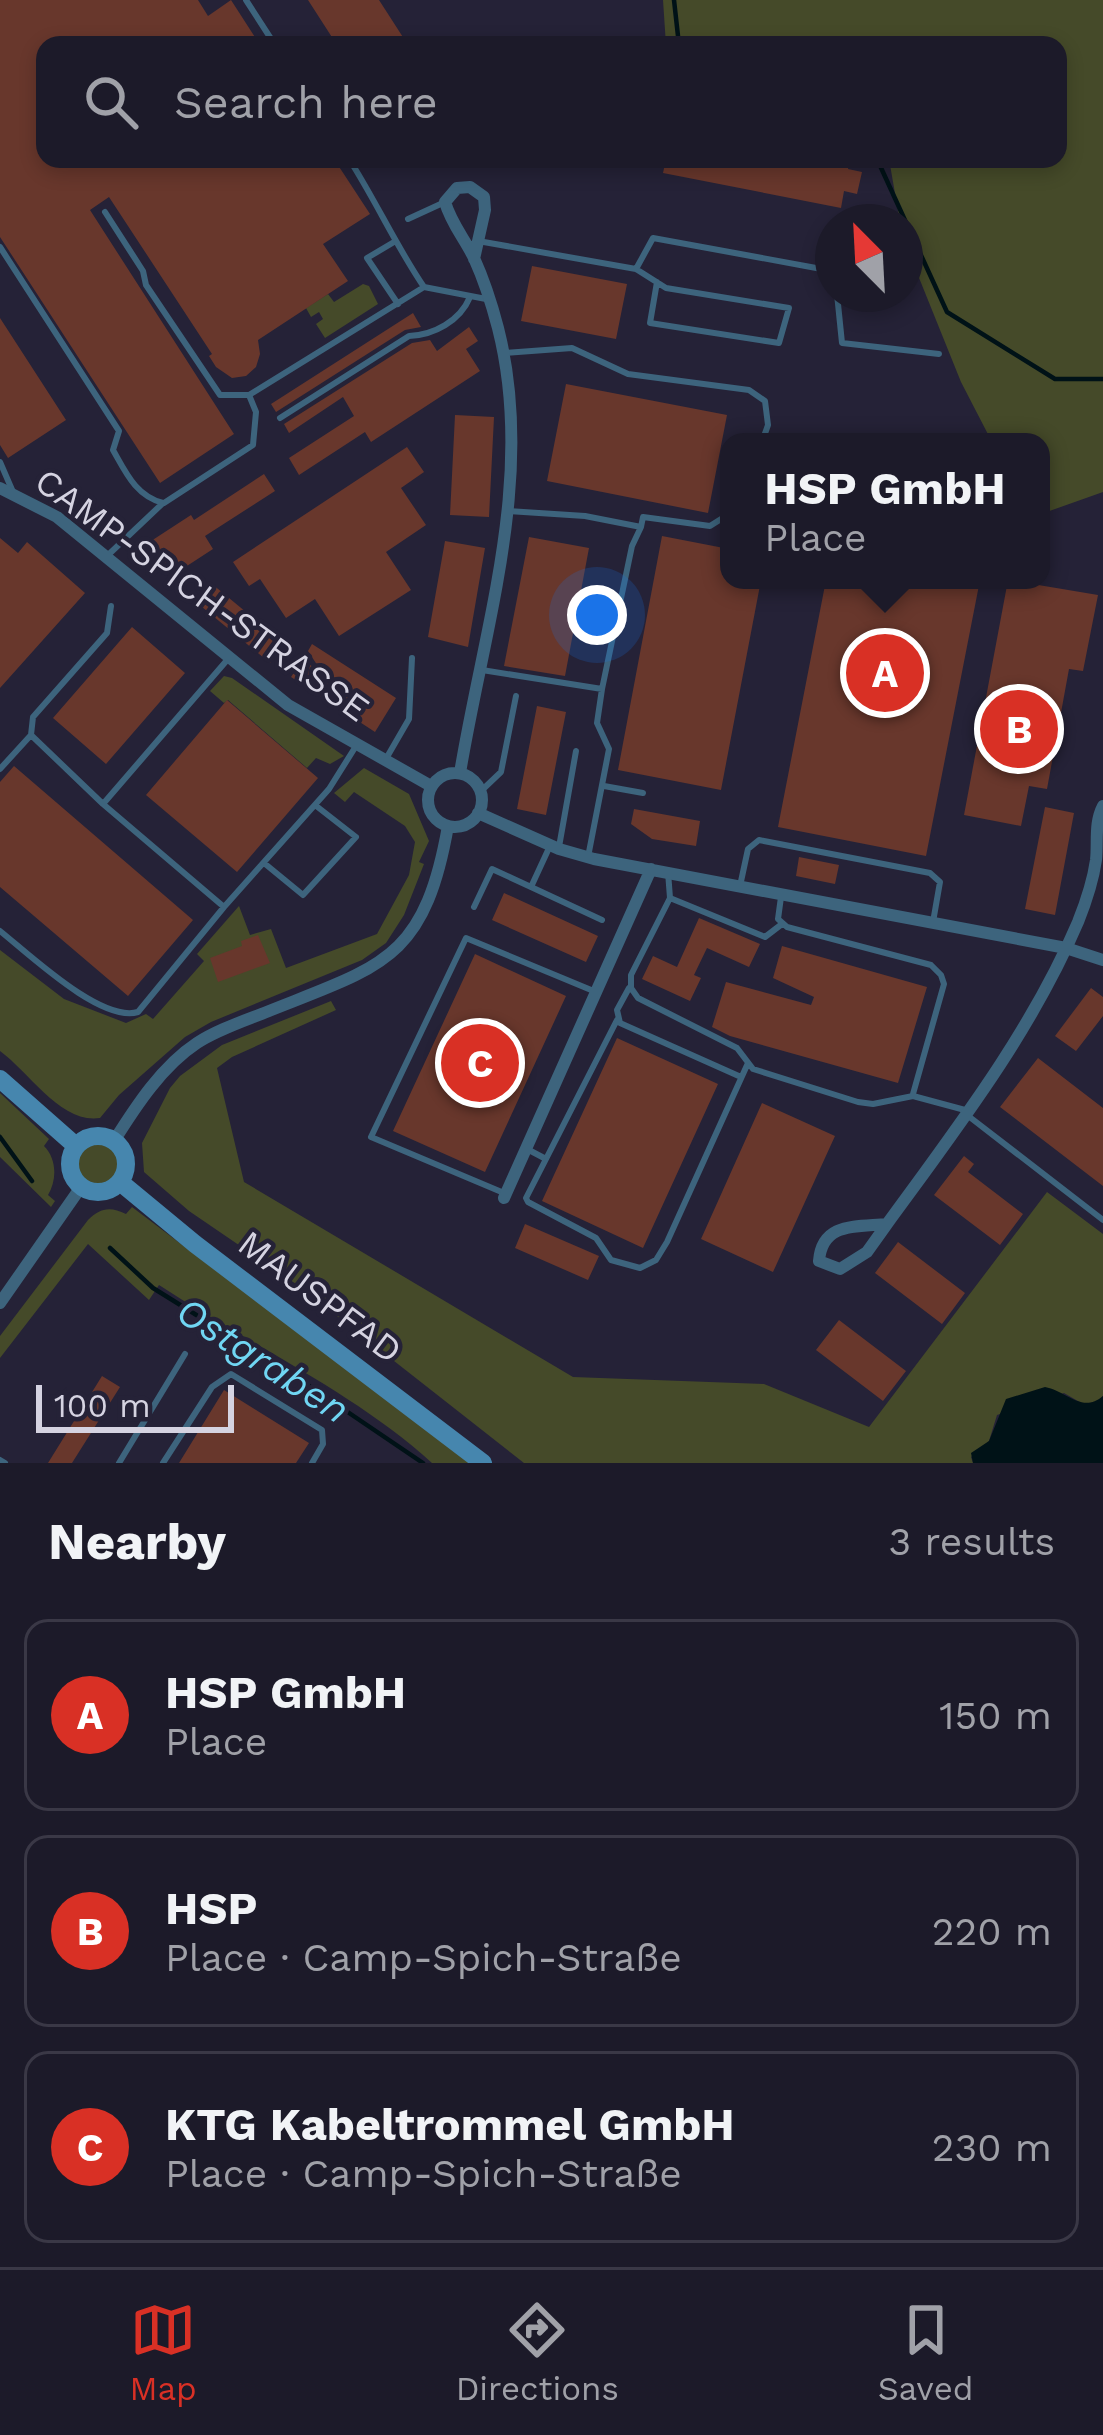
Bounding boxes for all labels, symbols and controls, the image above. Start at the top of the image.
search box [36,36,1067,168]
icon: search [78,69,144,135]
text: Search here [174,76,438,129]
north arrow [815,204,923,312]
popup [720,433,1050,589]
street label: CAMP-SPICH-STRASSE [27,460,377,730]
text: HSP GmbH [764,462,1006,515]
text: Place [764,515,867,560]
your location [567,585,627,645]
pin: A [846,628,924,718]
pin: B [980,684,1058,774]
pin: C [441,1018,519,1108]
street label: MAUSPFAD [230,1222,410,1372]
water label: Ostgraben [168,1288,358,1432]
scale bar [36,1379,234,1432]
text: 100 m [54,1386,151,1425]
text: Nearby [48,1512,226,1571]
text: 3 results [889,1519,1055,1564]
text: HSP GmbH [165,1666,406,1719]
text: A [77,1693,103,1738]
text: 150 m [939,1693,1052,1738]
text: Place [165,1719,267,1764]
text: HSP [165,1882,257,1935]
text: B [77,1909,103,1954]
text: 220 m [932,1909,1052,1954]
text: Place · Camp-Spich-Straße [165,1935,682,1980]
text: KTG Kabeltrommel GmbH [165,2098,735,2151]
text: C [77,2125,103,2170]
text: 230 m [932,2125,1052,2170]
text: Place · Camp-Spich-Straße [165,2151,682,2196]
tab: Map [129,2297,197,2408]
tab: Directions [456,2297,619,2408]
tab: Saved [878,2297,974,2408]

